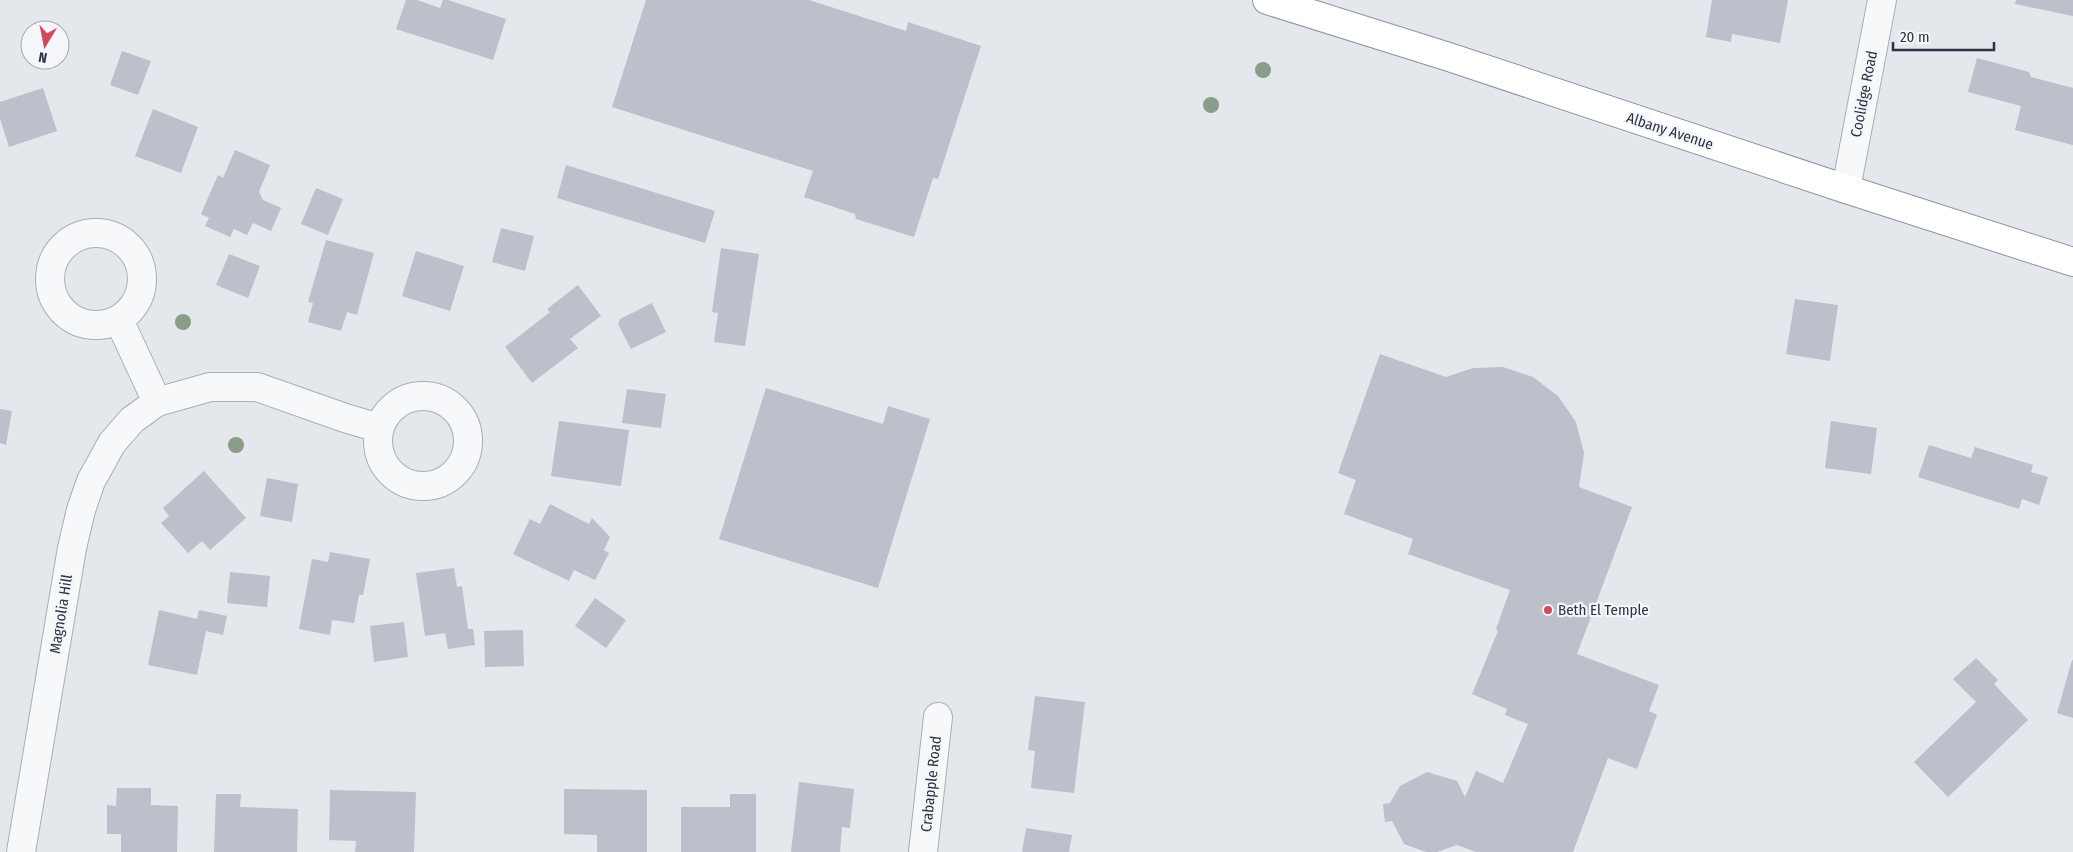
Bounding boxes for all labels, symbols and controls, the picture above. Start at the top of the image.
north arrow [20,20,70,70]
scale bar [1893,20,1994,52]
text: 20 m [1900,28,1930,46]
text: N [37,48,48,66]
street label: Coolidge Road [1847,49,1881,139]
street label: Albany Avenue [1624,109,1716,153]
street label: Magnolia Hill [46,573,76,655]
place label: Beth El Temple [1558,601,1649,619]
marker: Beth El Temple [1542,604,1554,616]
street label: Crabapple Road [917,735,945,833]

